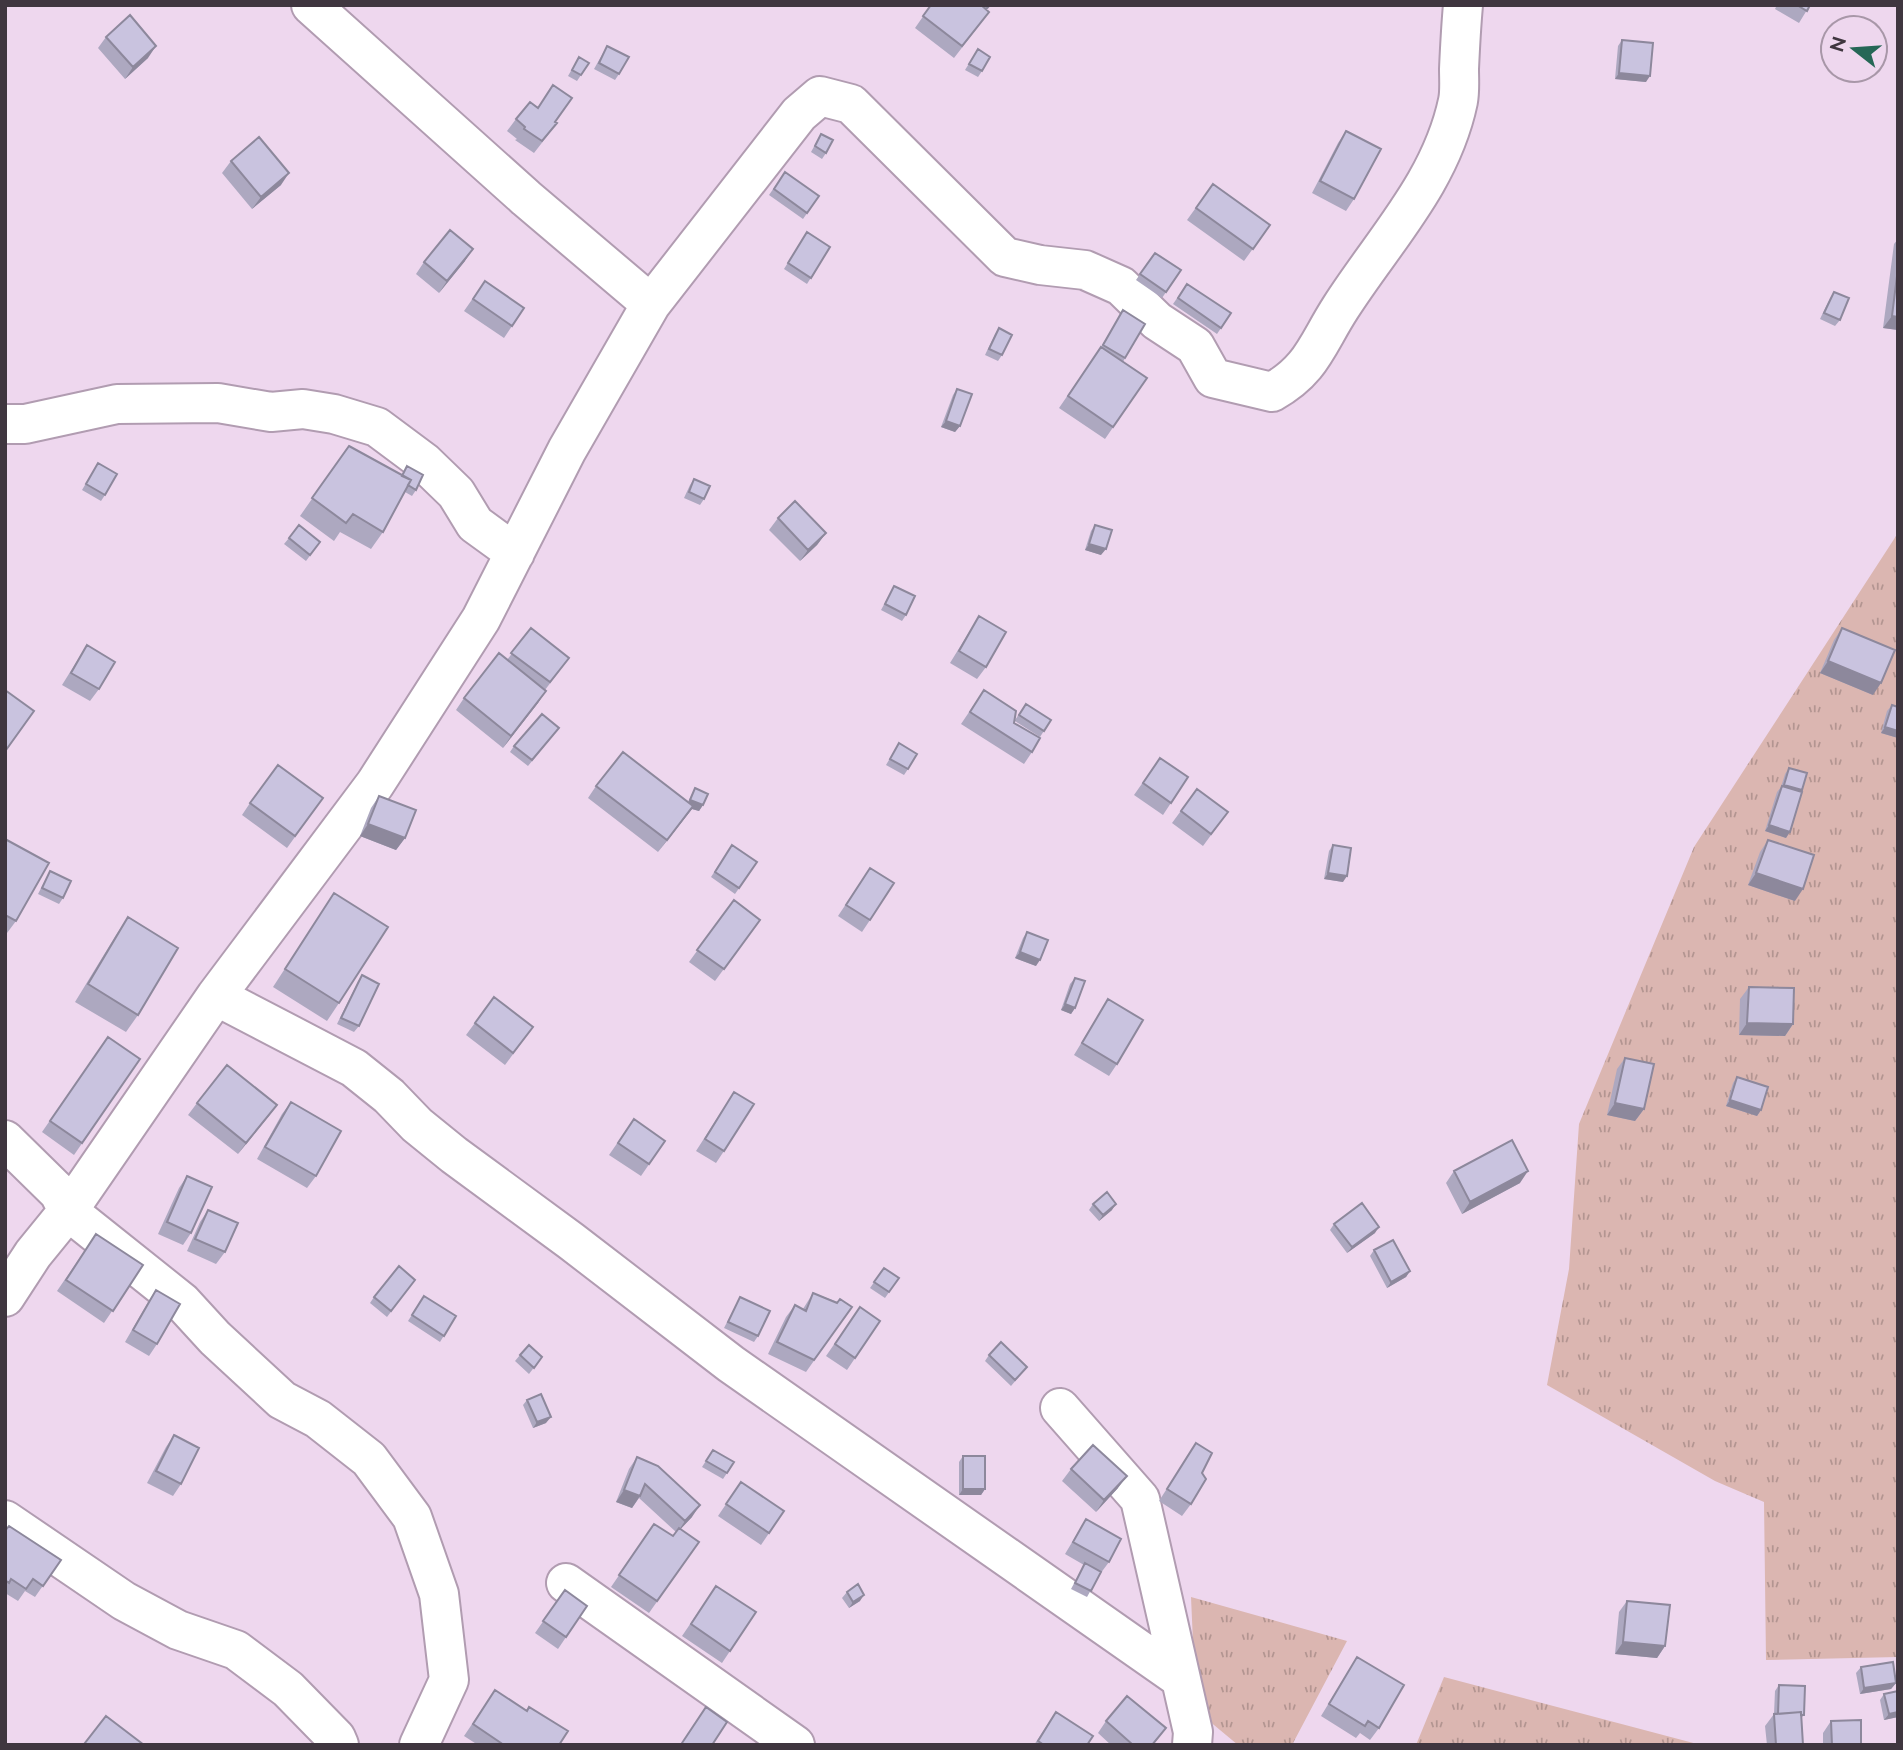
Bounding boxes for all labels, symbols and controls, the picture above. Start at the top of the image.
north arrow [1819,14,1889,84]
text: N [1825,34,1850,54]

